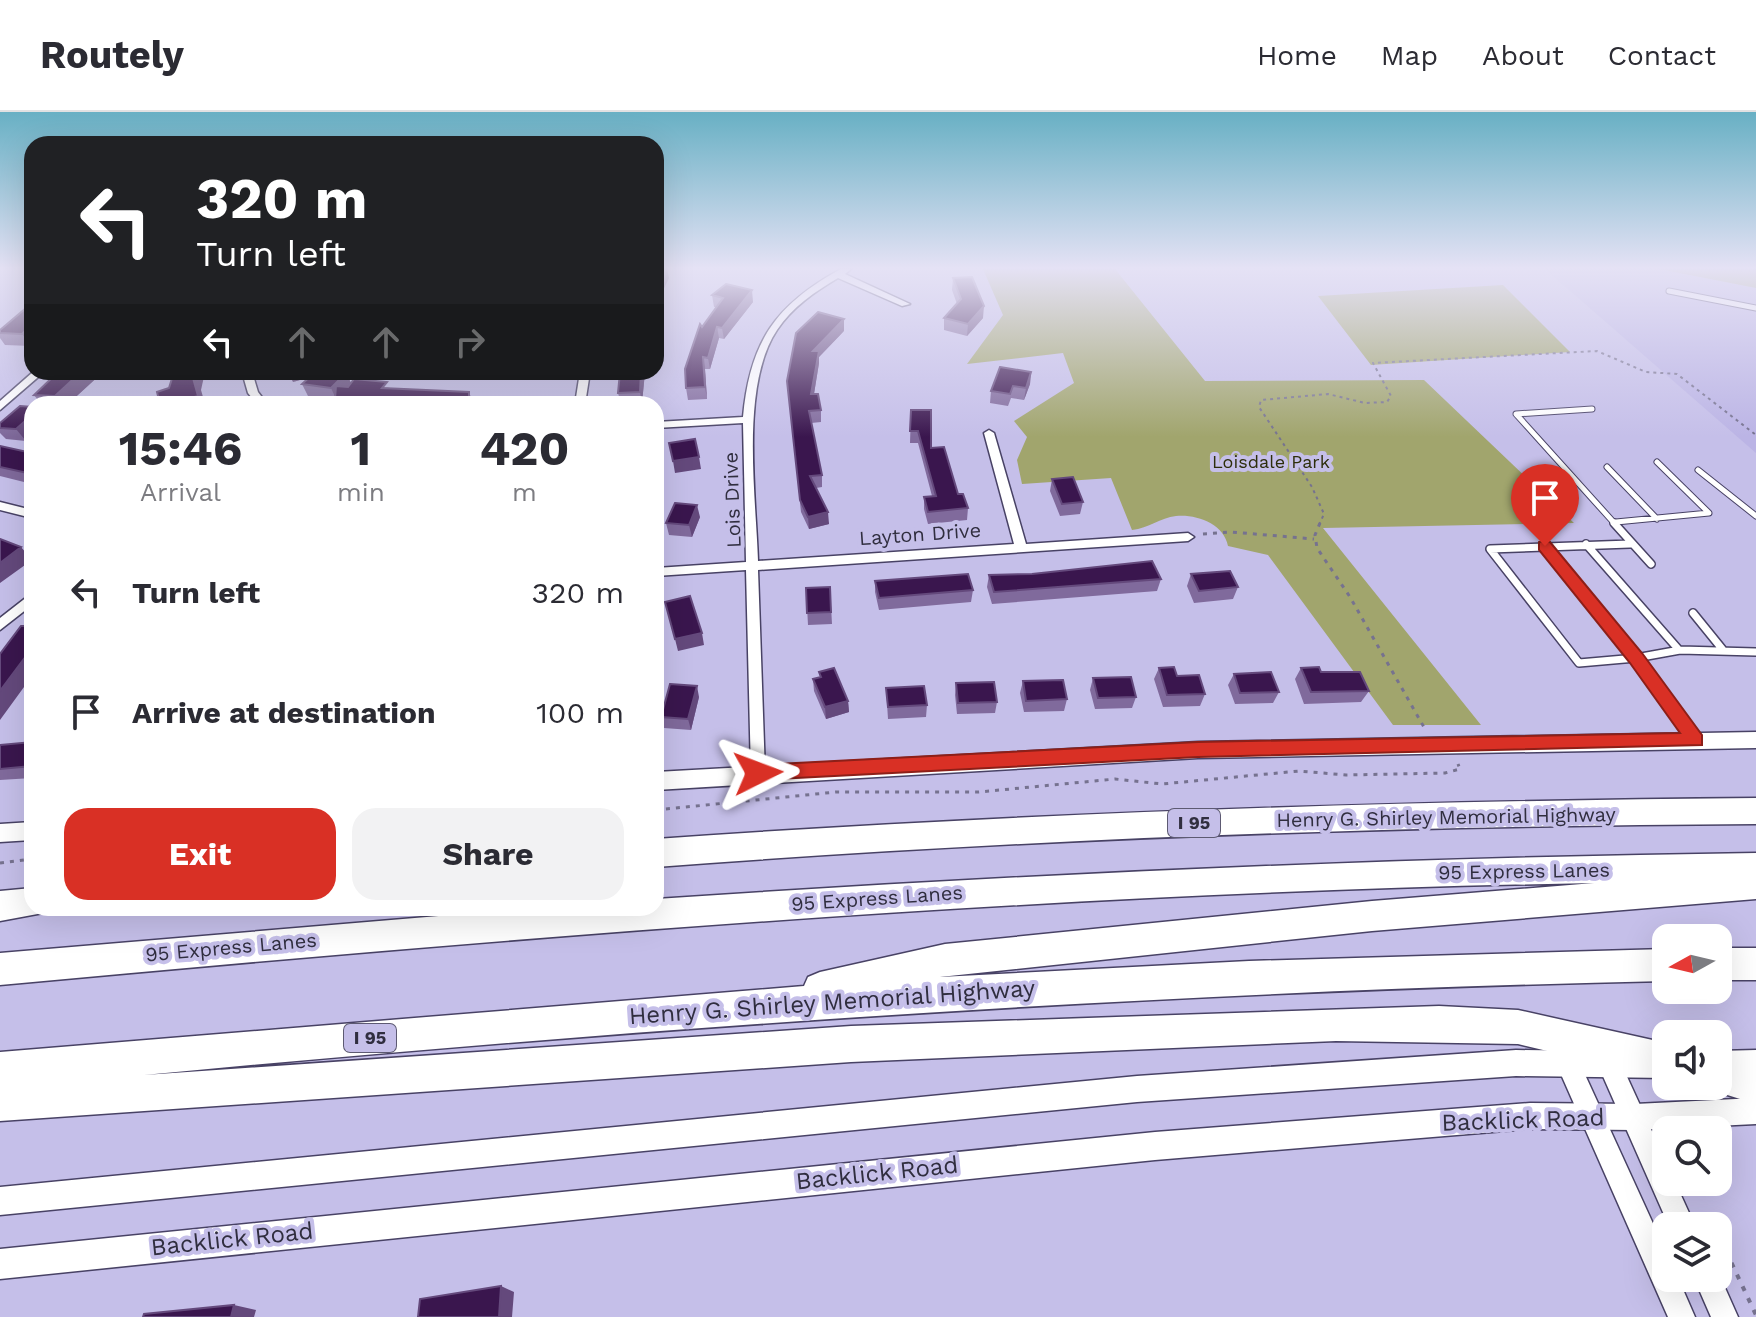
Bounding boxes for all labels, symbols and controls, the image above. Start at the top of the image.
text: Routely [40,33,184,77]
text: Home [1257,39,1337,72]
text: Map [1381,39,1438,72]
text: About [1482,39,1564,72]
text: Contact [1608,39,1716,72]
text: 320 m [196,166,367,232]
icon: left [64,168,168,272]
text: Turn left [196,233,346,275]
icon: left [196,320,240,364]
icon: ahead [280,320,324,364]
icon: ahead [364,320,408,364]
icon: right [448,320,492,364]
text: 15:46 [119,420,242,477]
text: 1 [351,420,371,477]
text: 420 [479,420,569,477]
park label: Loisdale Park [1212,451,1330,472]
street label: Lois Drive [718,452,746,548]
pin [1511,464,1579,546]
icon: arrive [1523,476,1567,520]
text: Arrival [140,477,221,507]
text: min [337,477,385,507]
text: m [512,477,537,507]
street label: Layton Drive [858,518,982,550]
icon: left [64,570,108,614]
text: Turn left [132,575,260,610]
text: 320 m [532,575,624,610]
icon: arrive [64,690,108,734]
text: Arrive at destination [132,695,436,730]
text: 100 m [536,695,624,730]
position arrow [716,731,800,815]
street label: Henry G. Shirley Memorial Highway [1276,802,1617,832]
button: Exit [64,808,336,900]
button: Share [352,808,624,900]
road number: I 95 [1168,809,1220,837]
street label: 95 Express Lanes [1438,858,1610,884]
street label: 95 Express Lanes [790,880,964,916]
north arrow [1652,924,1732,1004]
map controls [1652,924,1732,1292]
street label: 95 Express Lanes [144,928,318,966]
street label: Henry G. Shirley Memorial Highway [628,974,1037,1030]
button: sound [1652,1020,1732,1100]
road number: I 95 [344,1024,396,1052]
street label: Backlick Road [1441,1103,1605,1137]
button: search [1652,1116,1732,1196]
street label: Backlick Road [794,1151,960,1195]
button: layers [1652,1212,1732,1292]
street label: Backlick Road [149,1217,315,1261]

